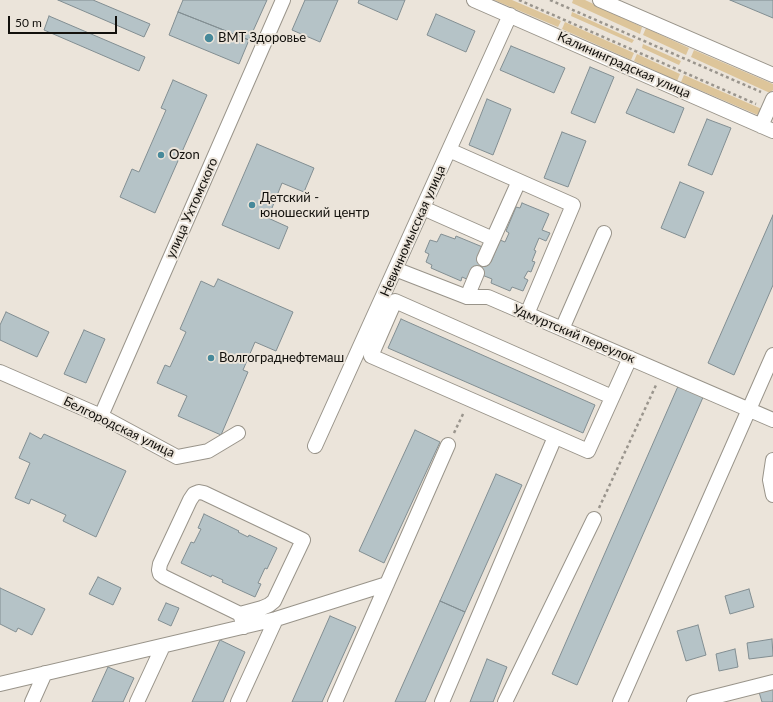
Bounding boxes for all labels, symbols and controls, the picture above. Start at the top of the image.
scale bar [10,8,119,34]
text: 50 m [15,15,42,30]
street label: Калининградская улица [555,29,693,101]
place label: ВМТ Здоровье [218,30,306,46]
marker: ВМТ Здоровье [203,32,215,44]
place label: Ozon [169,147,200,163]
marker: Ozon [156,150,166,160]
street label: улица Ухтомского [163,155,221,261]
street label: Невинномысская улица [377,163,449,299]
place label: Детский - юношеский центр [260,190,369,221]
marker: Детский - юношеский центр [247,200,257,210]
street label: Удмуртский переулок [511,301,637,367]
place label: Волгограднефтемаш [219,350,344,366]
marker: Волгограднефтемаш [206,353,216,363]
street label: Белгородская улица [61,393,177,461]

